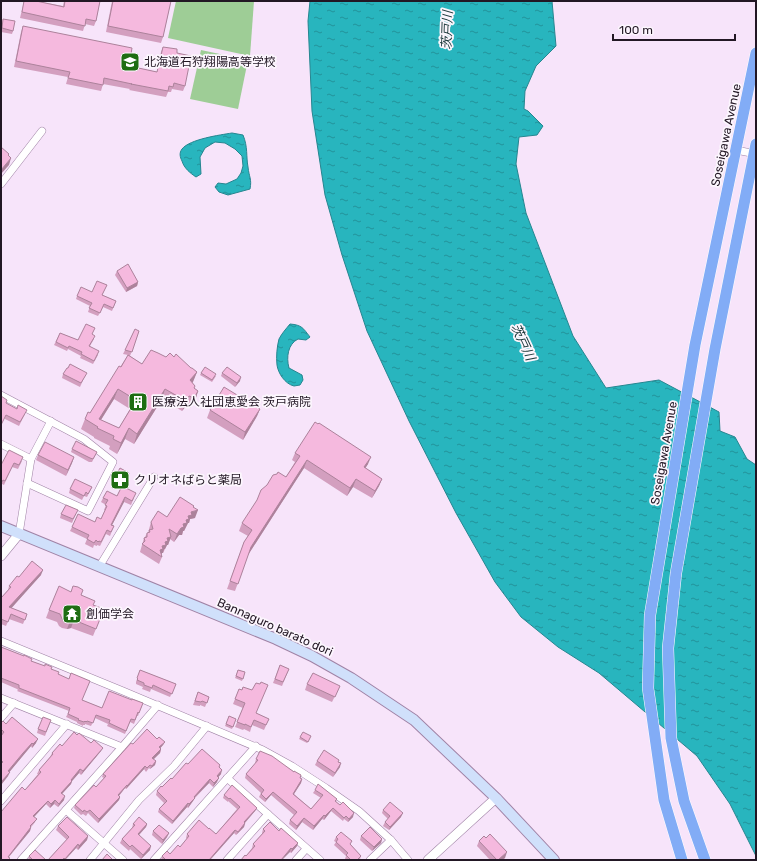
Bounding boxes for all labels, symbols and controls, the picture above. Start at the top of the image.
water label: 茨戸川 [439,8,455,50]
scale bar [613,16,735,42]
text: 100 m [619,23,653,37]
school or university icon: 北海道石狩翔陽高等学校 [119,51,141,73]
place label: 北海道石狩翔陽高等学校 [144,55,276,69]
street label: Soseigawa Avenue [708,82,744,188]
water label: 茨戸川 [508,321,539,365]
building icon: 医療法人社団恵愛会 茨戸病院 [127,391,149,413]
place label: 医療法人社団恵愛会 茨戸病院 [152,395,311,409]
street label: Soseigawa Avenue [648,400,680,506]
pharmacy icon: クリオネばらと薬局 [109,469,131,491]
place label: クリオネばらと薬局 [134,473,242,487]
street label: Bannaguro barato dori [215,595,335,659]
temple icon: 創価学会 [61,603,83,625]
place label: 創価学会 [86,607,134,621]

